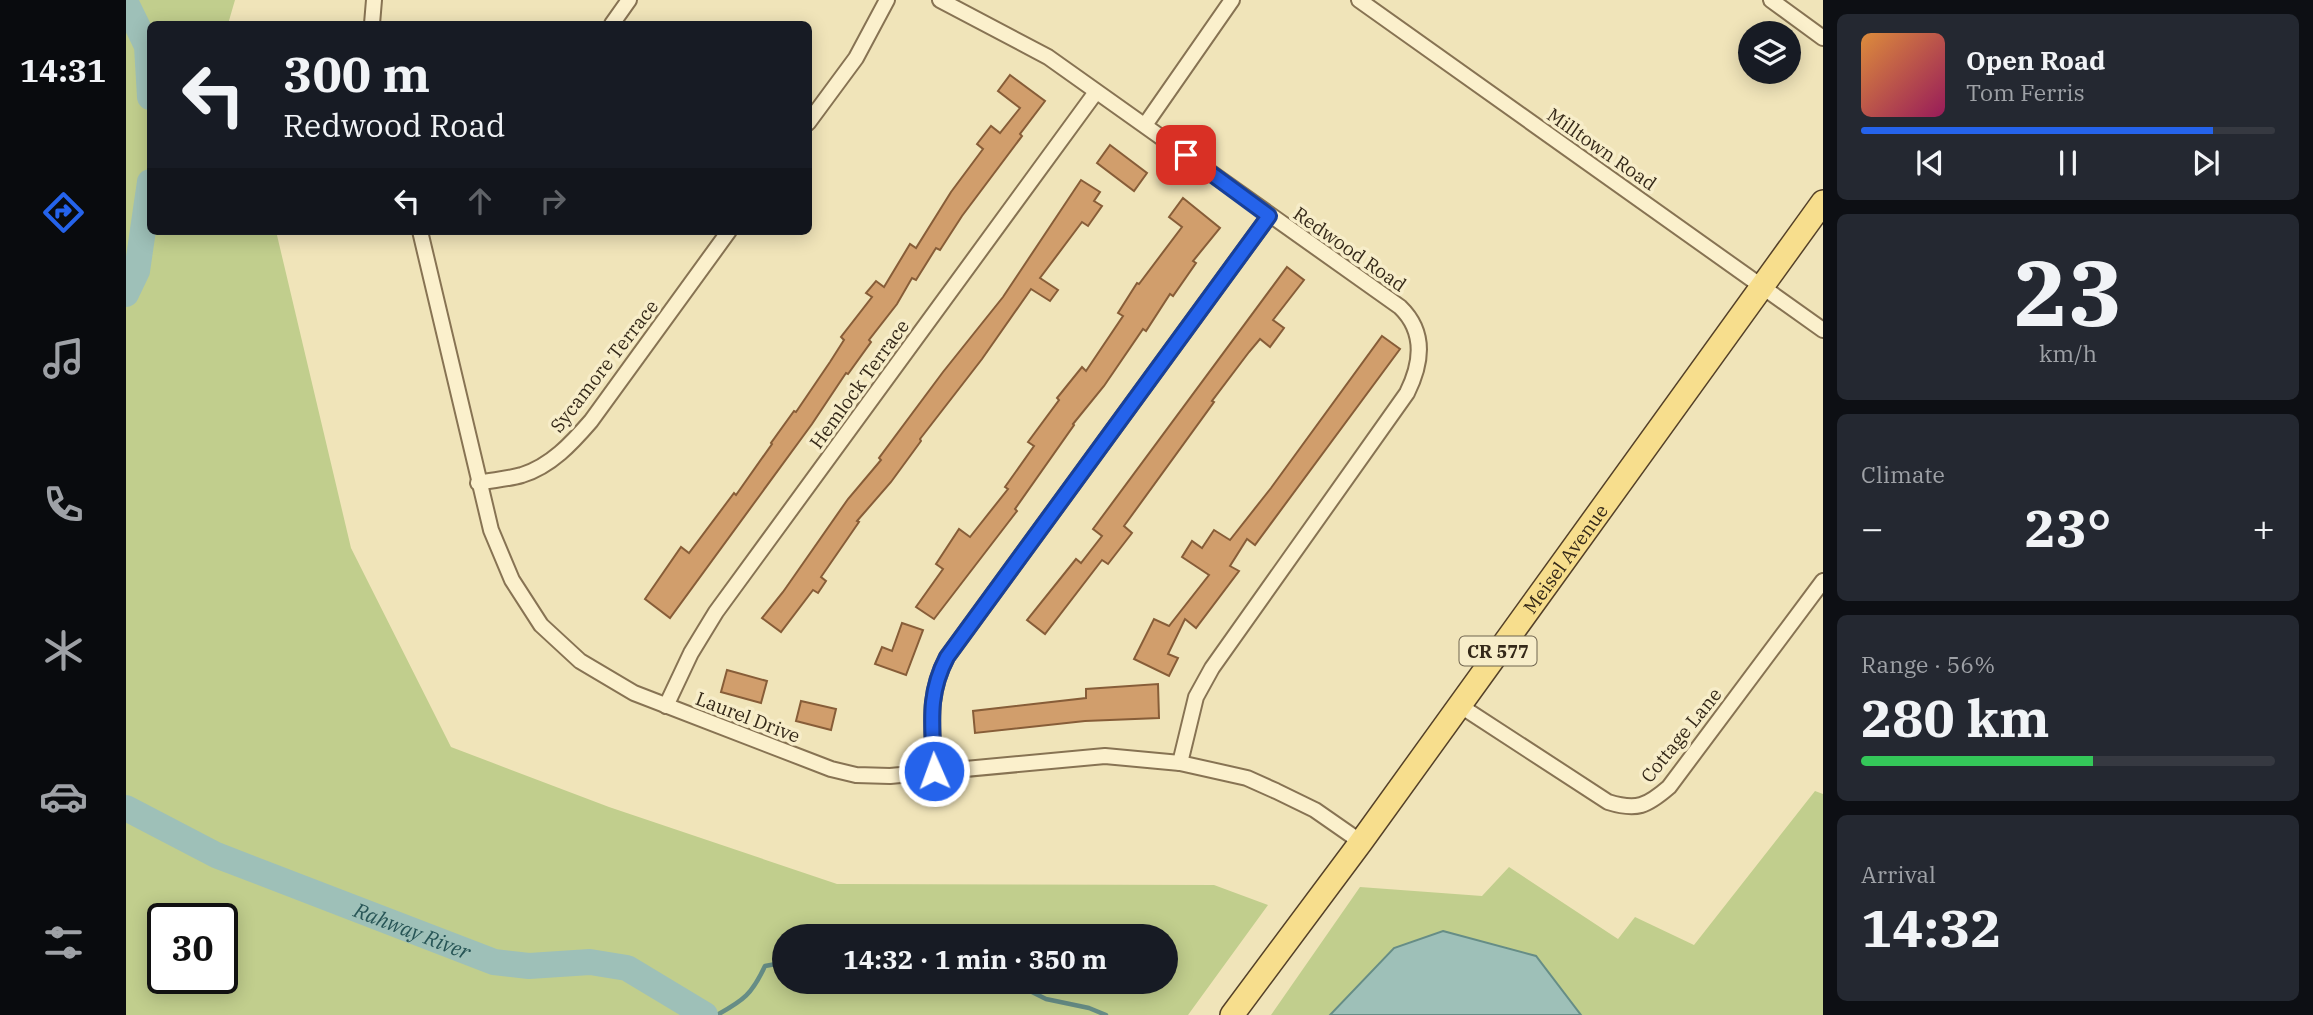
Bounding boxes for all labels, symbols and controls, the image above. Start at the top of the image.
map controls [1738,21,1801,84]
button: layers [1738,21,1801,84]
text: 300 m [283,42,430,105]
text: Open Road [1966,43,2105,77]
text: 14:31 [20,49,106,91]
icon: left [168,49,259,140]
text: Tom Ferris [1966,77,2085,107]
street label: Milltown Road [1543,102,1661,196]
text: Redwood Road [283,104,506,146]
pin [1156,125,1216,185]
icon: arrive [1167,136,1205,174]
icon: previous [1911,144,1949,182]
icon: pause [2049,144,2087,182]
icon: next [2187,144,2225,182]
icon: left [388,182,426,220]
icon: ahead [461,182,499,220]
icon: right [534,182,572,220]
icon: directions [39,188,88,237]
street label: Redwood Road [1289,201,1411,297]
text: 23 [2013,233,2123,351]
street label: Sycamore Terrace [545,295,663,437]
street label: Hemlock Terrace [804,315,914,453]
icon: music [39,334,88,383]
text: km/h [2039,338,2097,368]
text: Climate [1861,459,1945,489]
icon: phone [39,480,88,529]
text: 23° [2025,494,2111,561]
street label: Meisel Avenue [1518,499,1613,618]
text: − [1861,503,1884,552]
text: + [2252,503,2275,552]
icon: climate [39,626,88,675]
road number: CR 577 [1460,636,1536,666]
text: Range · 56% [1861,649,1995,679]
street label: Cottage Lane [1635,683,1727,787]
text: 280 km [1861,684,2050,751]
street label: Laurel Drive [692,686,804,748]
position arrow [897,734,971,808]
icon: car [39,772,88,821]
text: Arrival [1861,859,1936,889]
text: 14:32 [1861,894,2002,961]
water label: Rahway River [349,895,475,966]
speed limit sign: 30 [147,903,238,994]
icon: filters [39,918,88,967]
text: 14:32 · 1 min · 350 m [843,942,1107,976]

